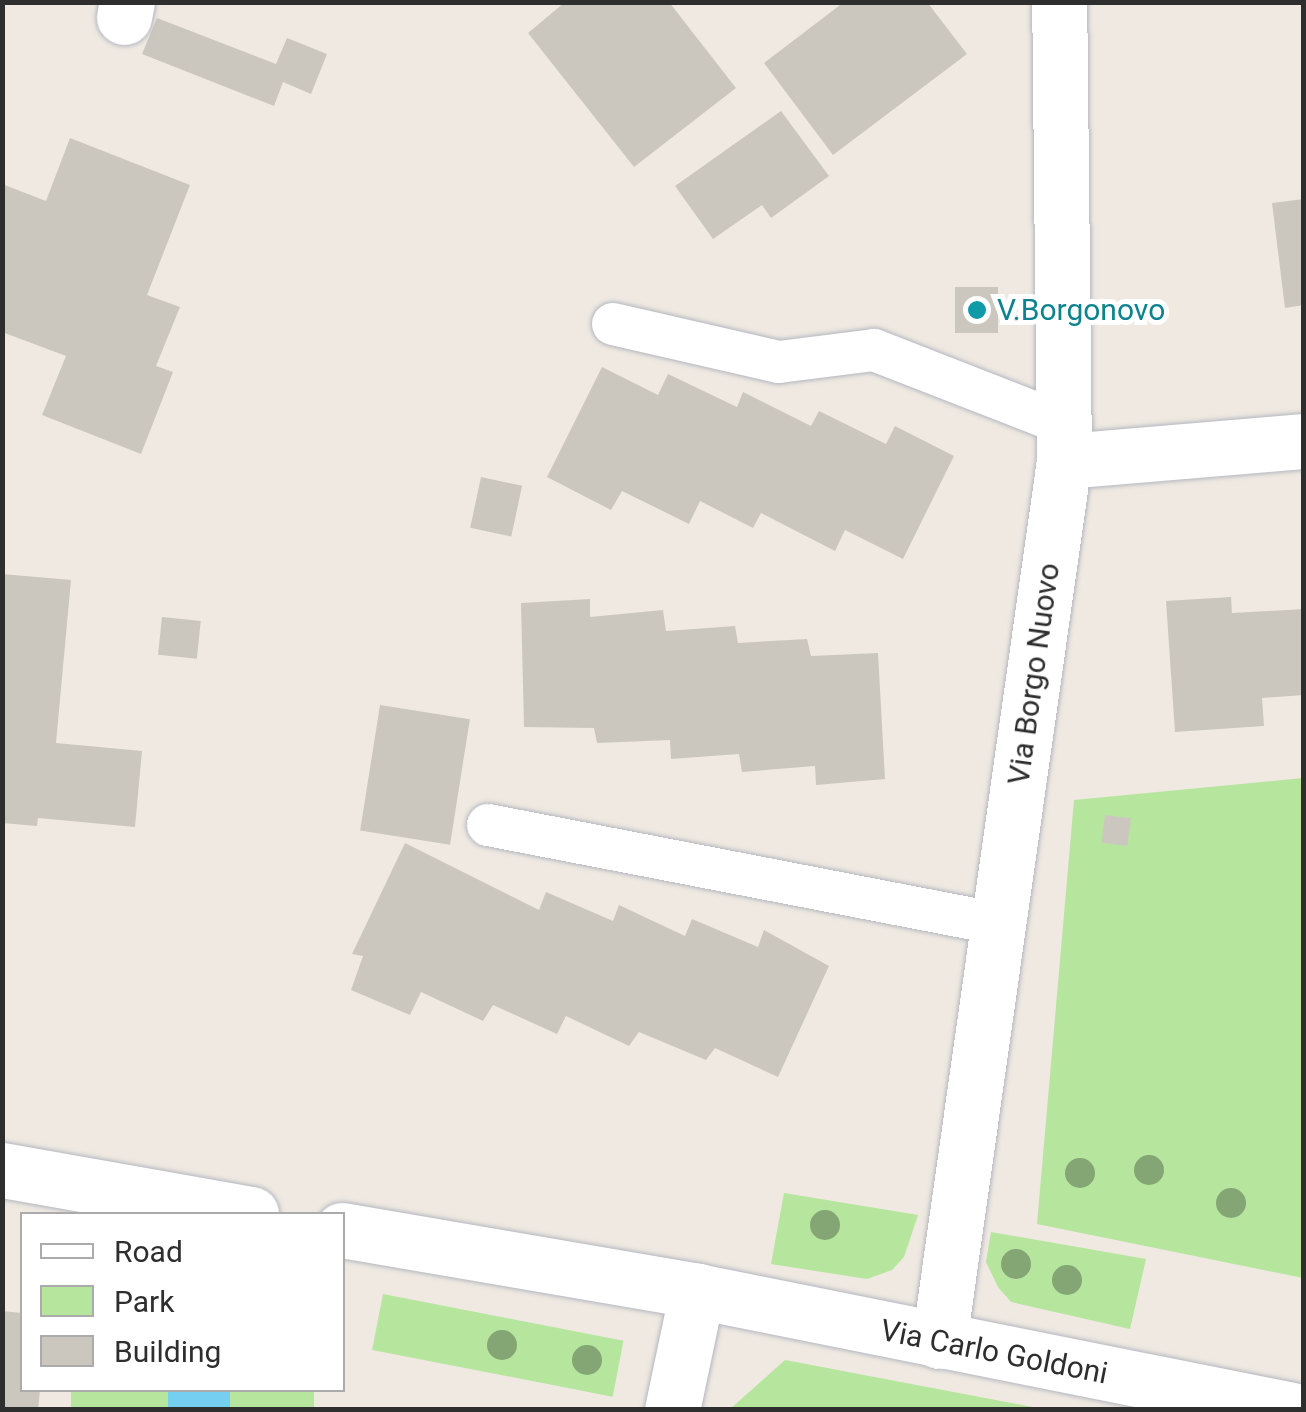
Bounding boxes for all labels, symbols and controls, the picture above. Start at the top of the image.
place label: V.Borgonovo [997,292,1165,328]
marker: V.Borgonovo [966,299,988,321]
street label: Via Borgo Nuovo [1001,561,1067,787]
legend [20,1212,345,1392]
text: Road [114,1234,183,1269]
text: Park [114,1284,174,1319]
street label: Via Carlo Goldoni [877,1312,1111,1392]
text: Building [114,1334,221,1369]

